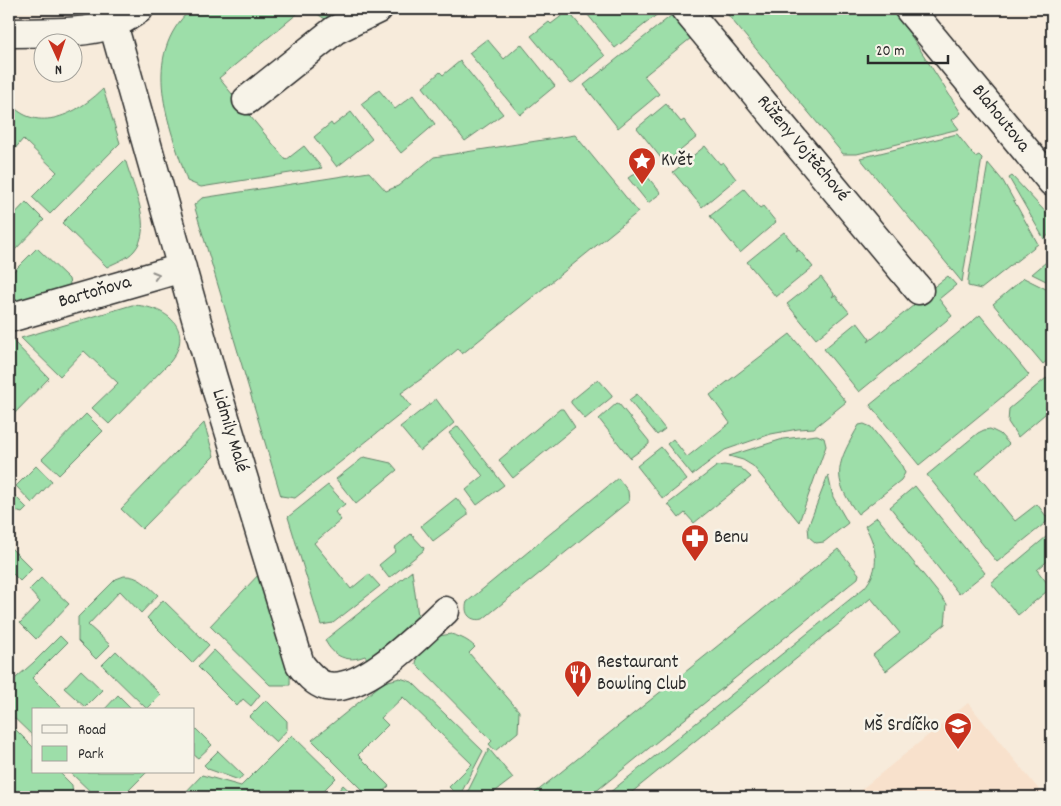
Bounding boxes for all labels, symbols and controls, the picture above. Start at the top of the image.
north arrow [32,32,82,82]
scale bar [868,32,948,64]
text: 20 m [876,41,904,63]
text: N [55,59,63,79]
street label: Blahoutova [964,79,1036,159]
street label: Růženy Vojtěchové [749,90,855,208]
place icon: Květ [627,146,657,185]
place label: Květ [661,148,693,175]
street label: Bartoňova [55,269,136,316]
one-way arrow [152,271,160,281]
street label: Lidmily Malé [204,386,254,476]
pharmacy icon: Benu [680,523,710,562]
place label: Benu [714,525,748,552]
place label: Restaurant Bowling Club [597,650,686,699]
restaurant icon: Restaurant Bowling Club [563,659,593,698]
legend [32,708,195,774]
school or university icon: MŠ Srdíčko [943,711,973,750]
place label: MŠ Srdíčko [864,713,939,740]
text: Road [78,720,106,742]
text: Park [78,744,104,766]

